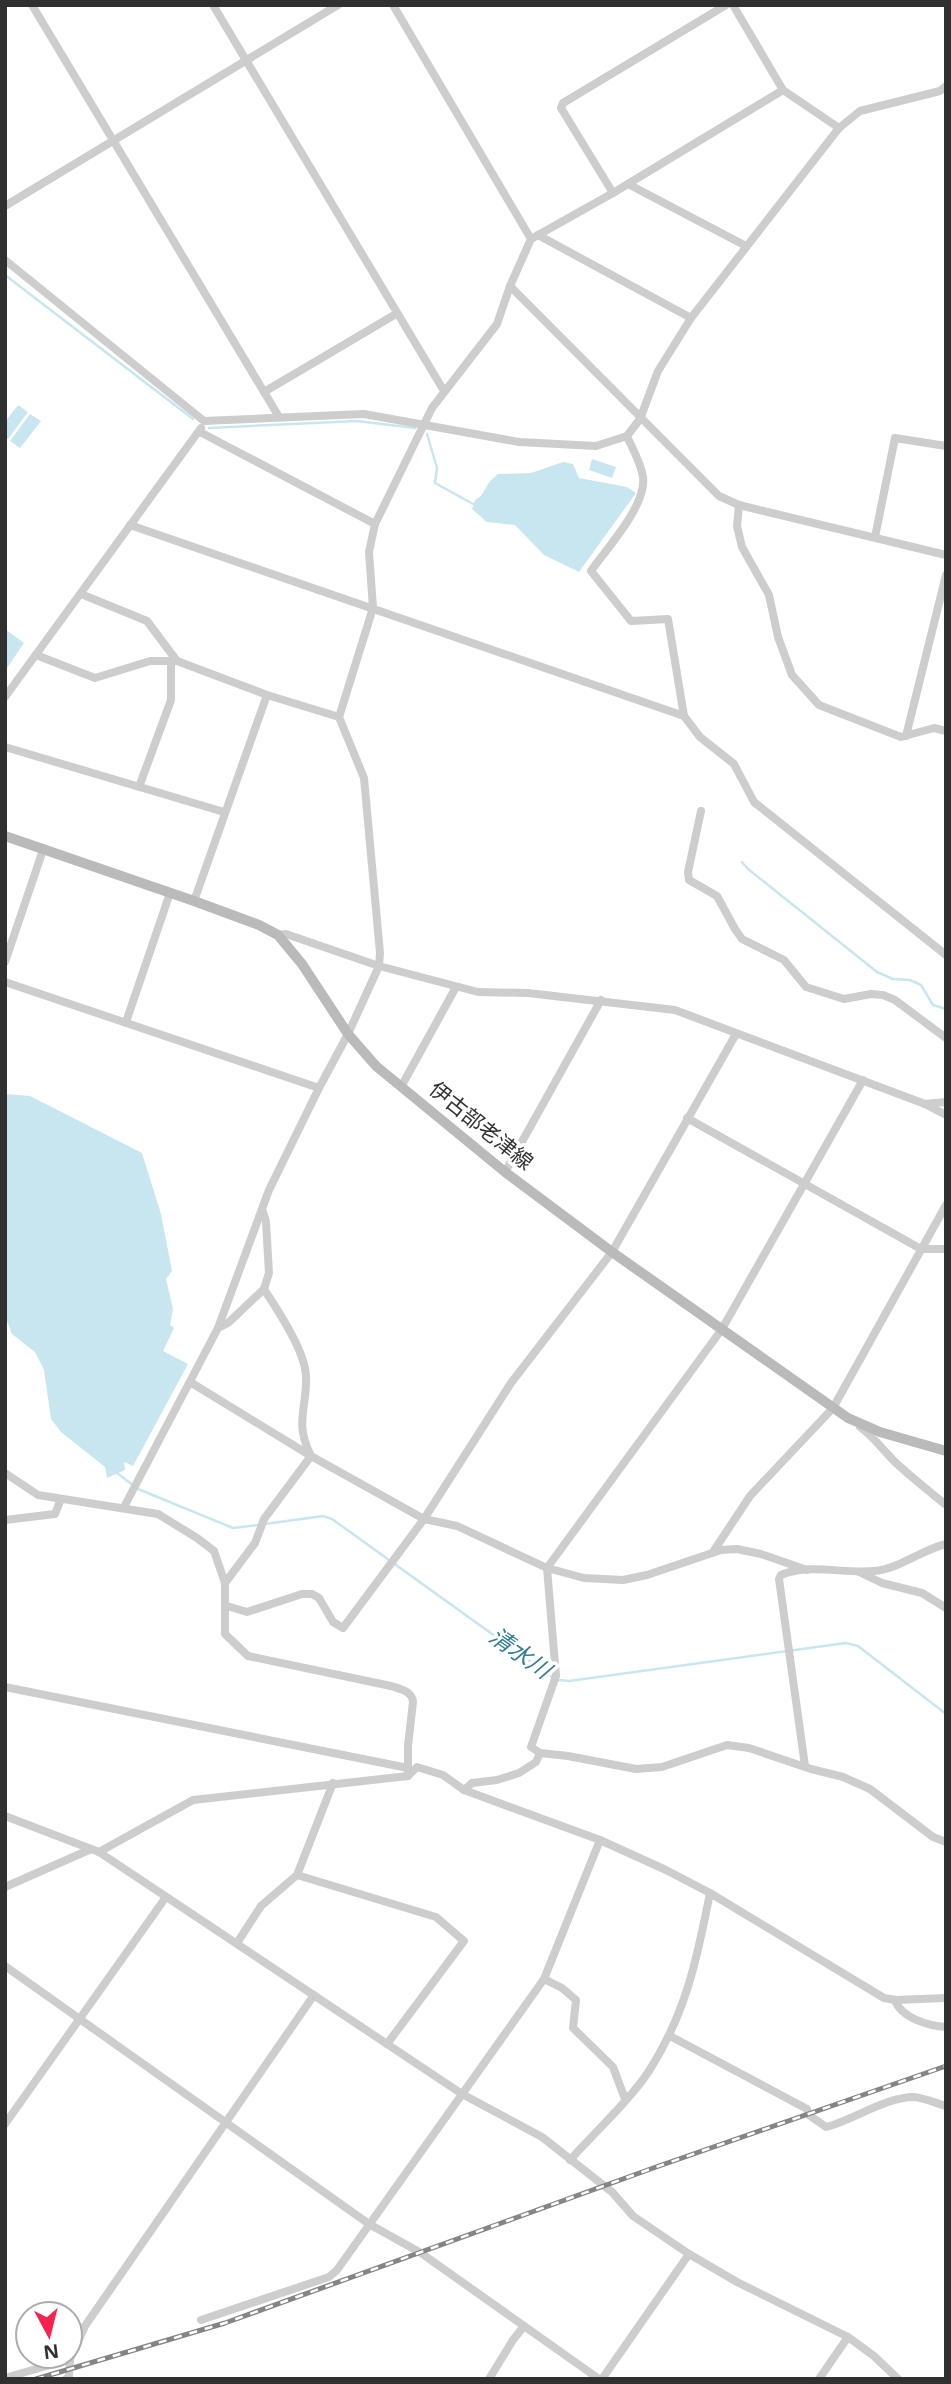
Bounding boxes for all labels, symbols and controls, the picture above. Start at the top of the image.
street label: 伊古部老津線 [424,1075,539,1176]
water label: 清水川 [483,1619,560,1687]
north arrow [14,2300,84,2370]
text: N [42,2338,60,2366]

